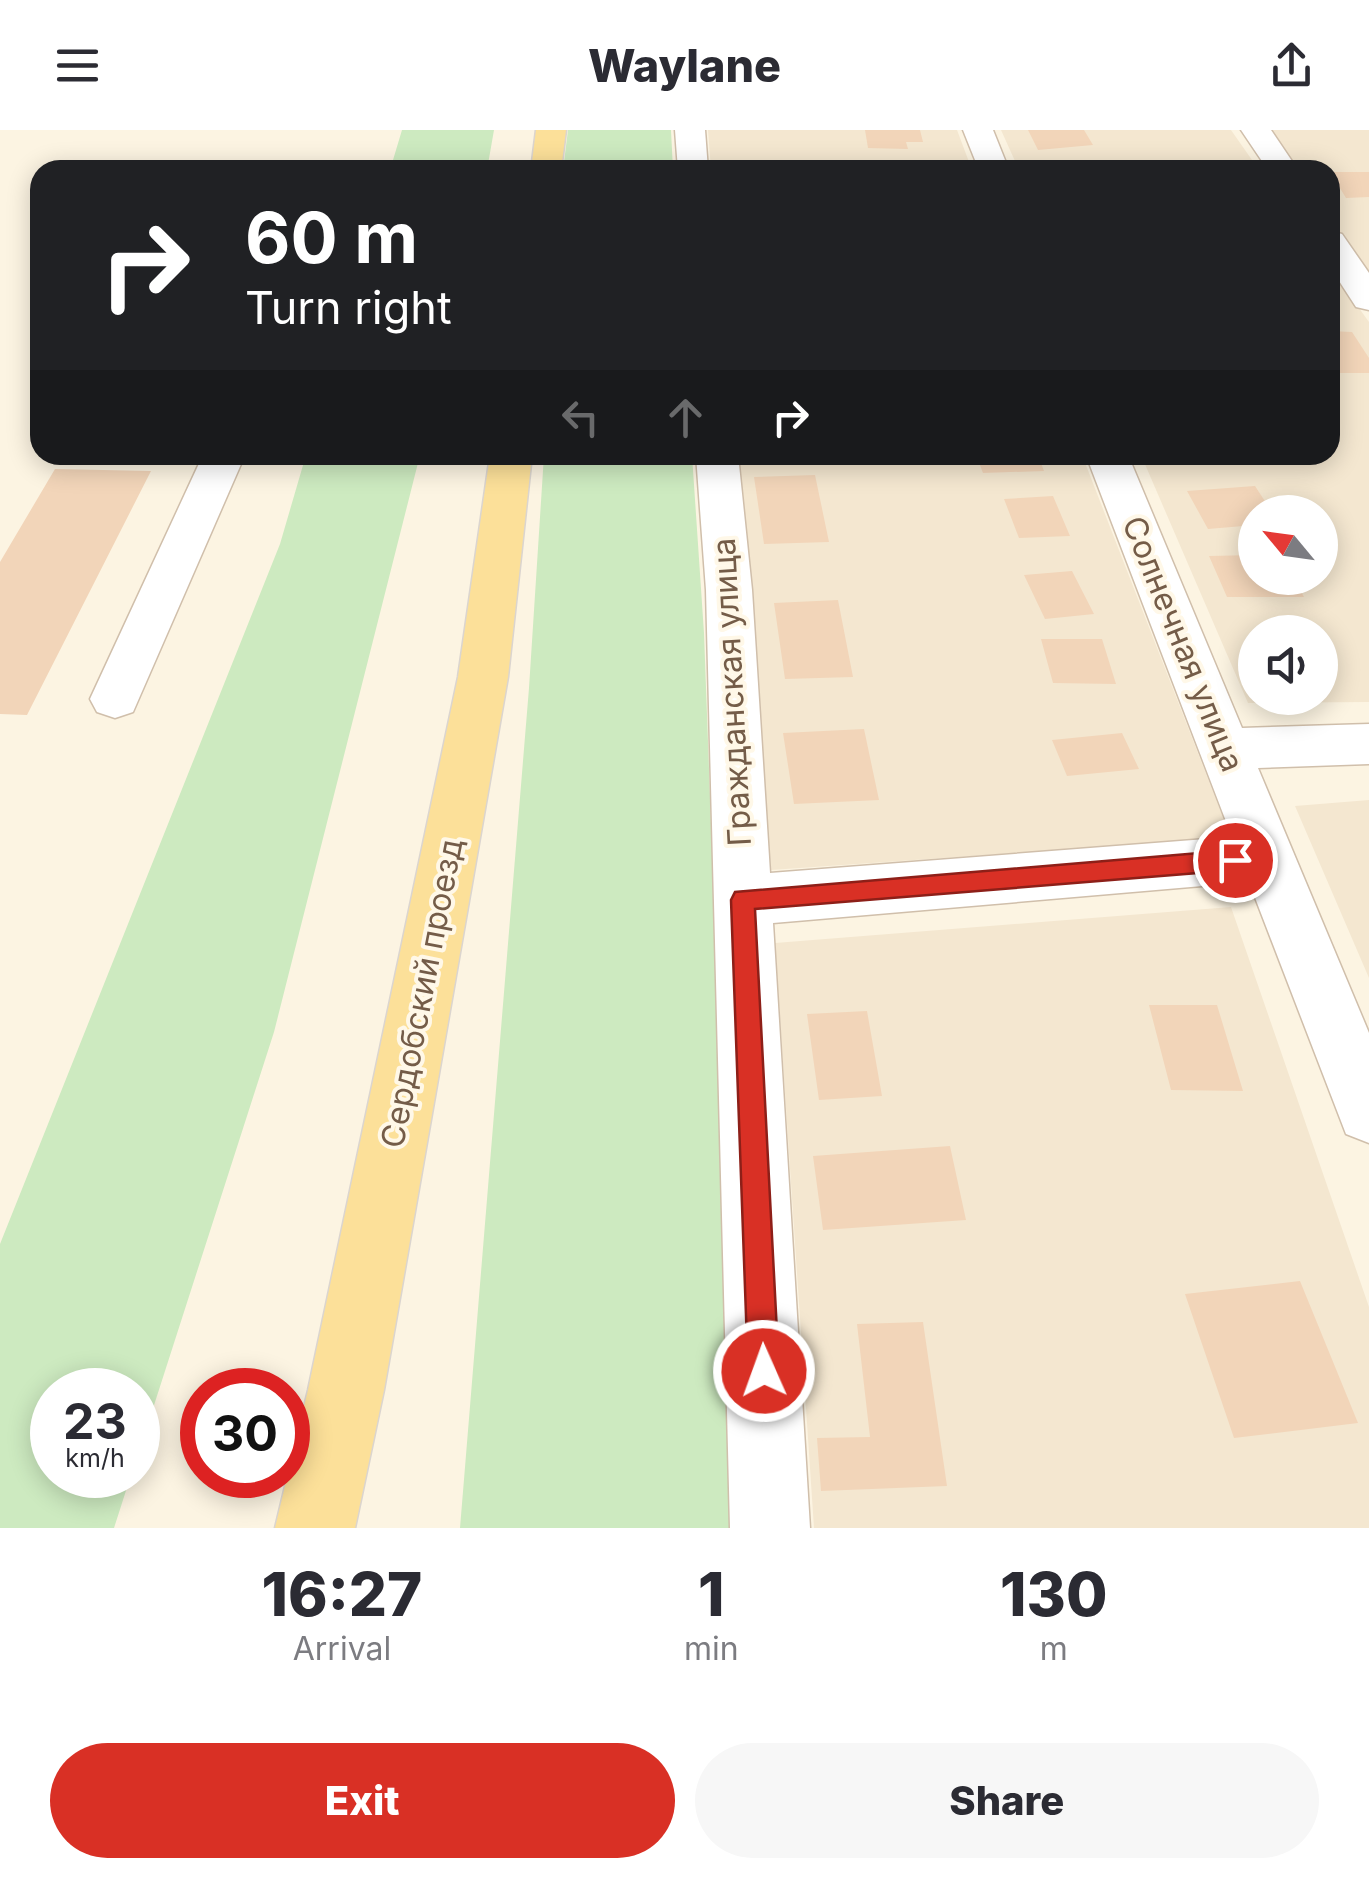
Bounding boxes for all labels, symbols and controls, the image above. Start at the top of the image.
icon: menu [50,38,105,93]
text: Waylane [588,38,781,93]
icon: share [1264,38,1319,93]
text: 60 m [245,195,418,280]
icon: right [80,200,210,330]
text: Turn right [245,280,452,335]
icon: left [553,390,608,445]
icon: ahead [658,390,713,445]
icon: right [763,390,818,445]
north arrow [1238,495,1338,595]
map controls [1238,495,1338,715]
street label: Солнечная улица [1114,510,1252,777]
street label: Гражданская улица [704,537,759,847]
button: sound [1238,615,1338,715]
pin [1193,818,1278,903]
icon: arrive [1208,833,1263,888]
street label: Сердобский проезд [372,835,471,1151]
position arrow [712,1319,816,1423]
speed limit sign: 30 [180,1368,310,1498]
text: 23 [63,1391,127,1451]
text: km/h [65,1443,125,1473]
text: 16:27 [262,1558,422,1630]
text: 1 [698,1558,724,1630]
text: 130 [1000,1558,1107,1630]
text: Arrival [293,1629,391,1668]
text: min [684,1629,739,1668]
text: m [1040,1629,1068,1668]
button: Exit [50,1743,675,1858]
button: Share [695,1743,1319,1858]

